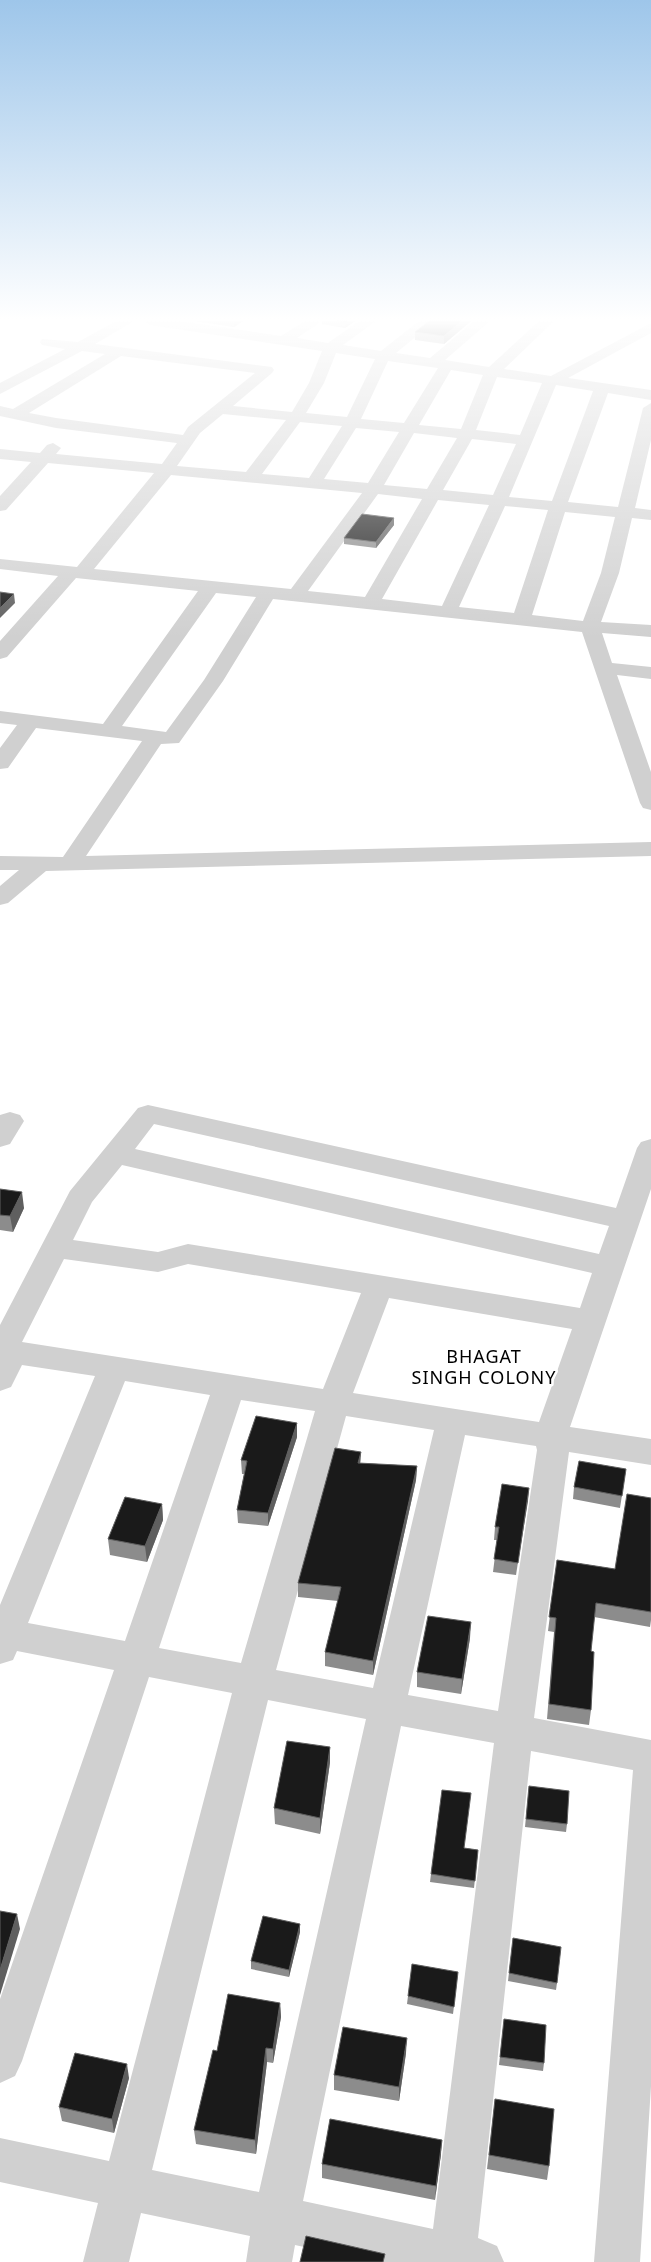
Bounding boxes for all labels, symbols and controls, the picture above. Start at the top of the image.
district label: BHAGAT SINGH COLONY [412,1344,556,1389]

